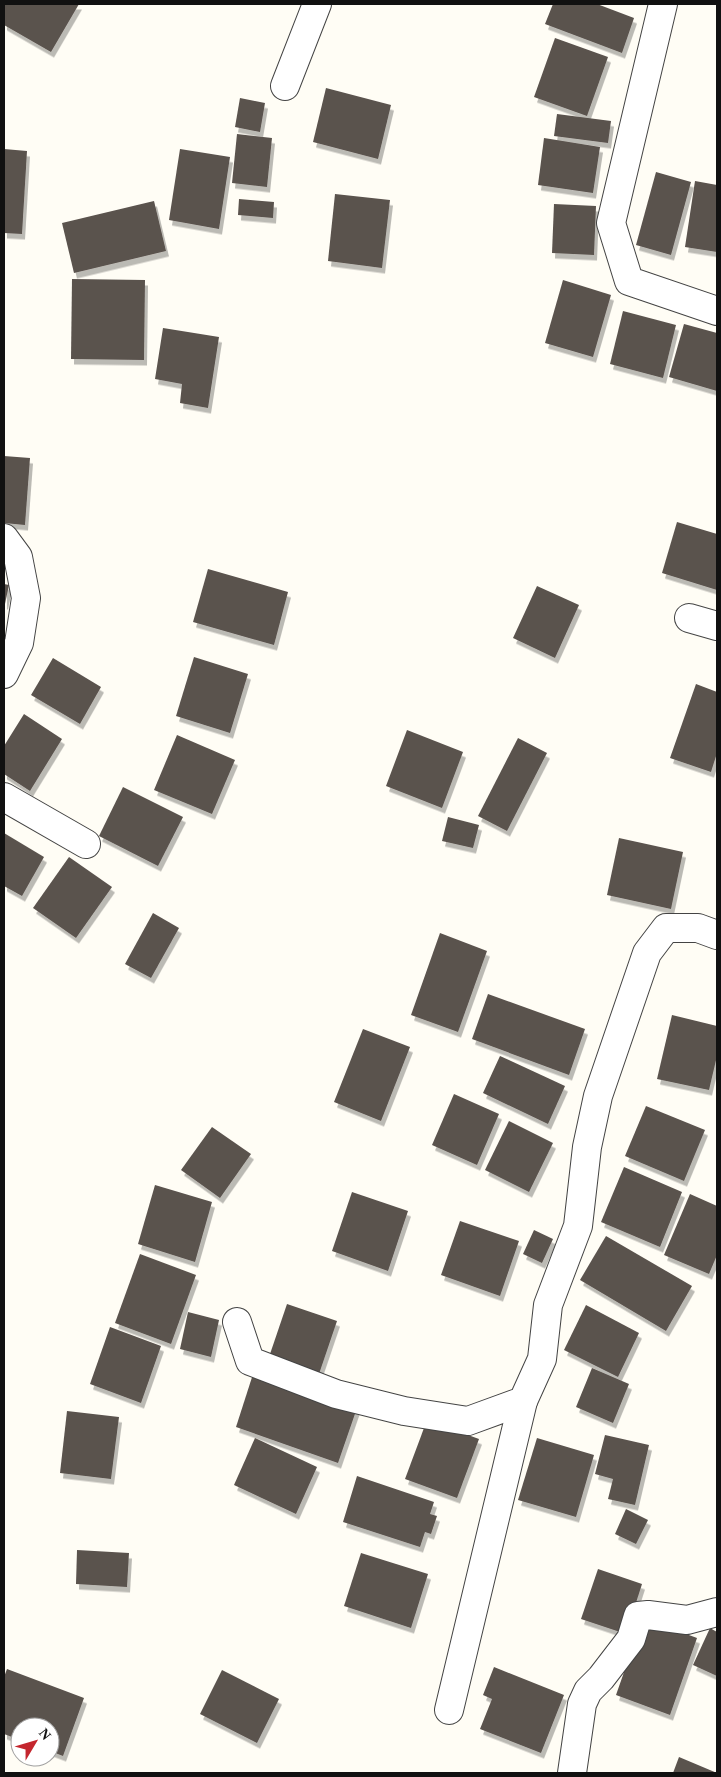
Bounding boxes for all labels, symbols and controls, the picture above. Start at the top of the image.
north arrow [10,1717,60,1767]
text: N [36,1726,54,1743]

